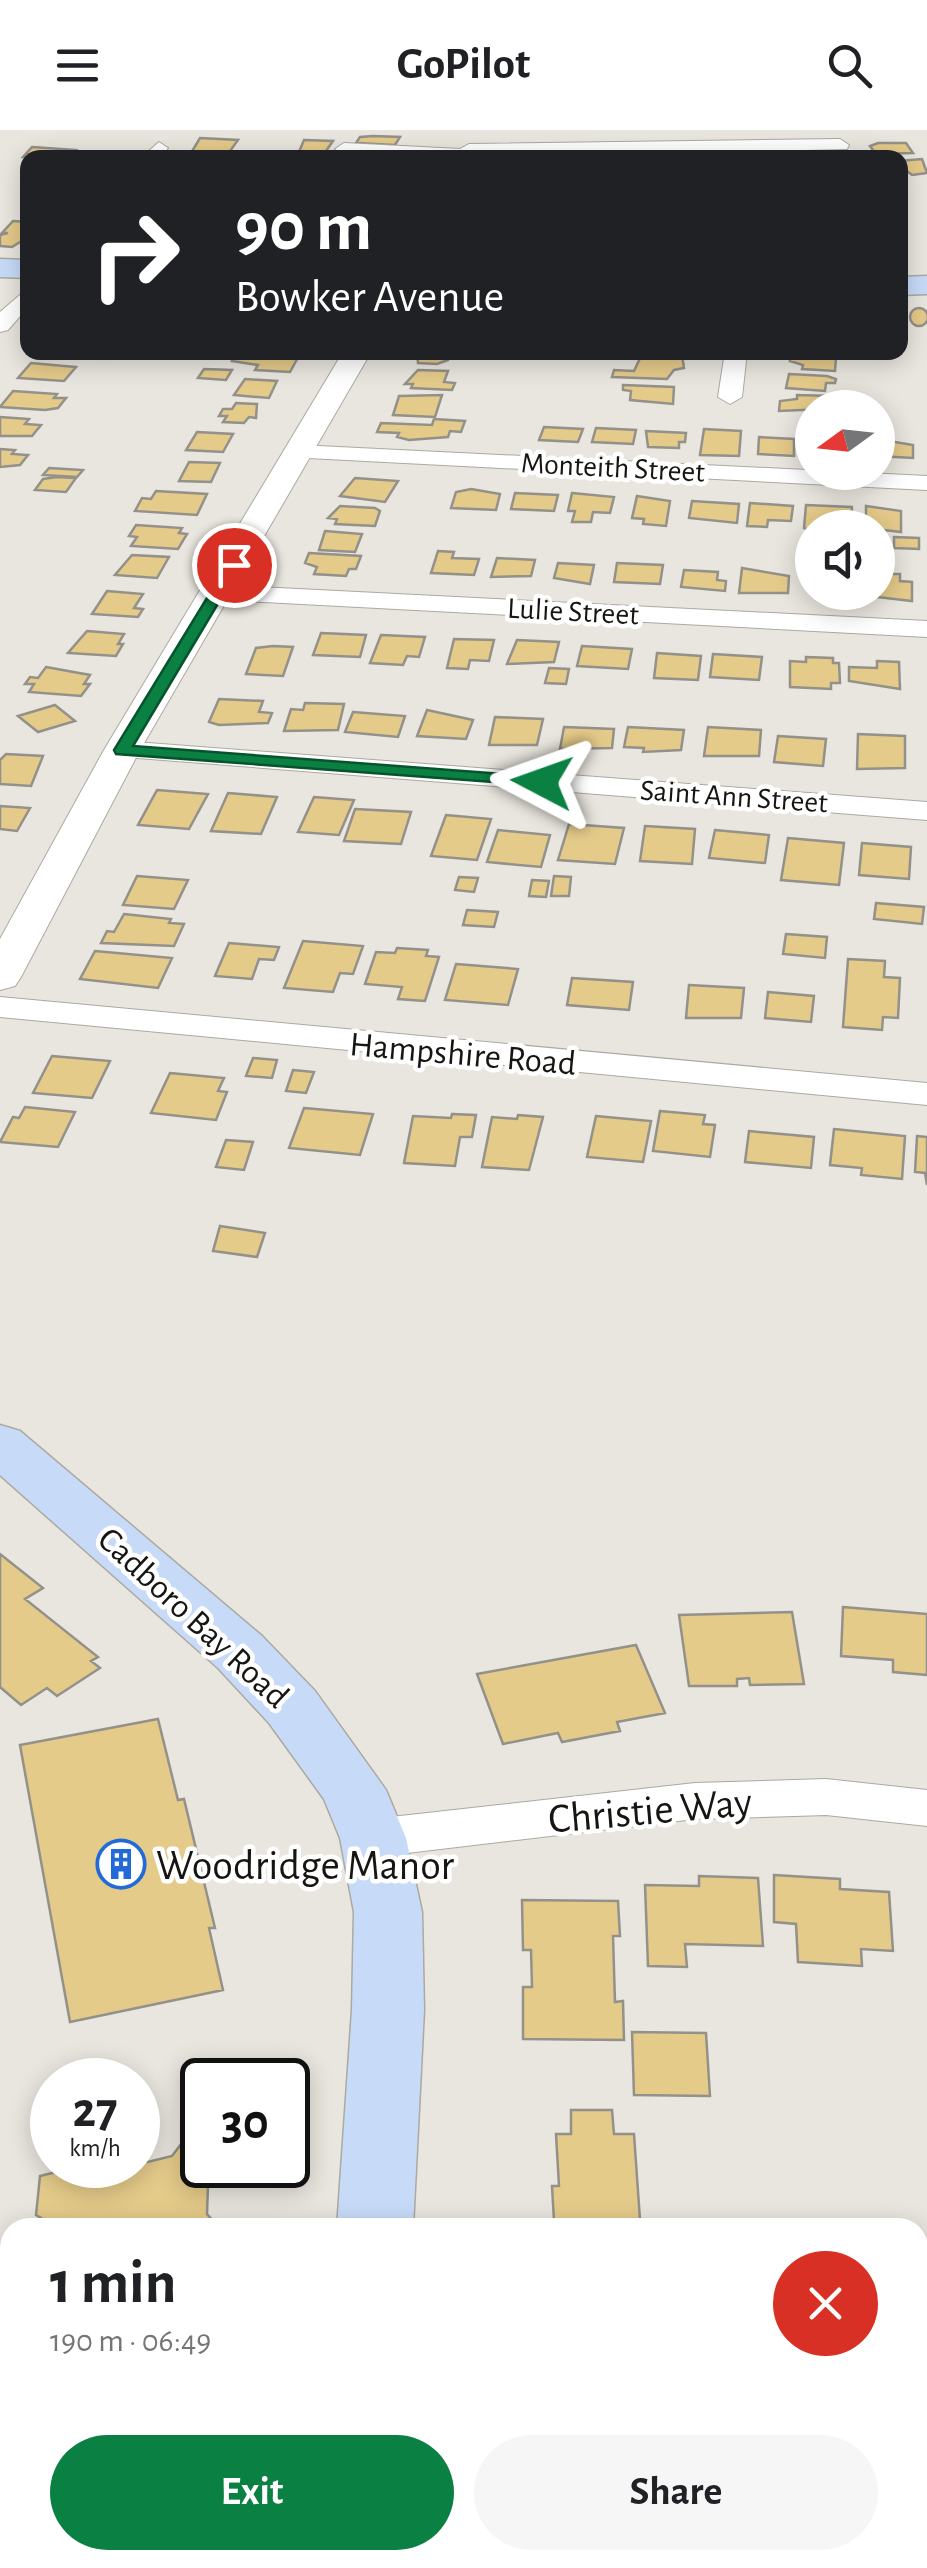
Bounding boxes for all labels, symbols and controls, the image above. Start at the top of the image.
icon: menu [50,38,105,93]
icon: search [822,38,877,93]
text: GoPilot [397,42,530,87]
icon: right [70,190,200,320]
text: 90 m [235,193,372,263]
text: Bowker Avenue [235,275,504,320]
north arrow [795,390,895,490]
map controls [795,390,895,610]
street label: Monteith Street [520,448,706,488]
button: sound [795,510,895,610]
pin [192,523,277,608]
icon: arrive [207,538,262,593]
street label: Lulie Street [506,594,640,630]
position arrow [490,730,594,834]
street label: Saint Ann Street [639,775,829,819]
street label: Hampshire Road [348,1027,578,1082]
street label: Cadboro Bay Road [91,1521,295,1715]
street label: Christie Way [547,1781,754,1841]
building icon: Woodridge Manor [95,1838,147,1890]
place label: Woodridge Manor [156,1845,454,1887]
speed limit sign: 30 [180,2058,310,2188]
text: 27 [72,2086,118,2136]
text: km/h [69,2136,121,2161]
button: close [773,2251,878,2356]
text: 1 min [50,2254,176,2314]
text: 190 m · 06:49 [50,2325,211,2357]
button: Exit [50,2435,454,2550]
button: Share [474,2435,878,2550]

